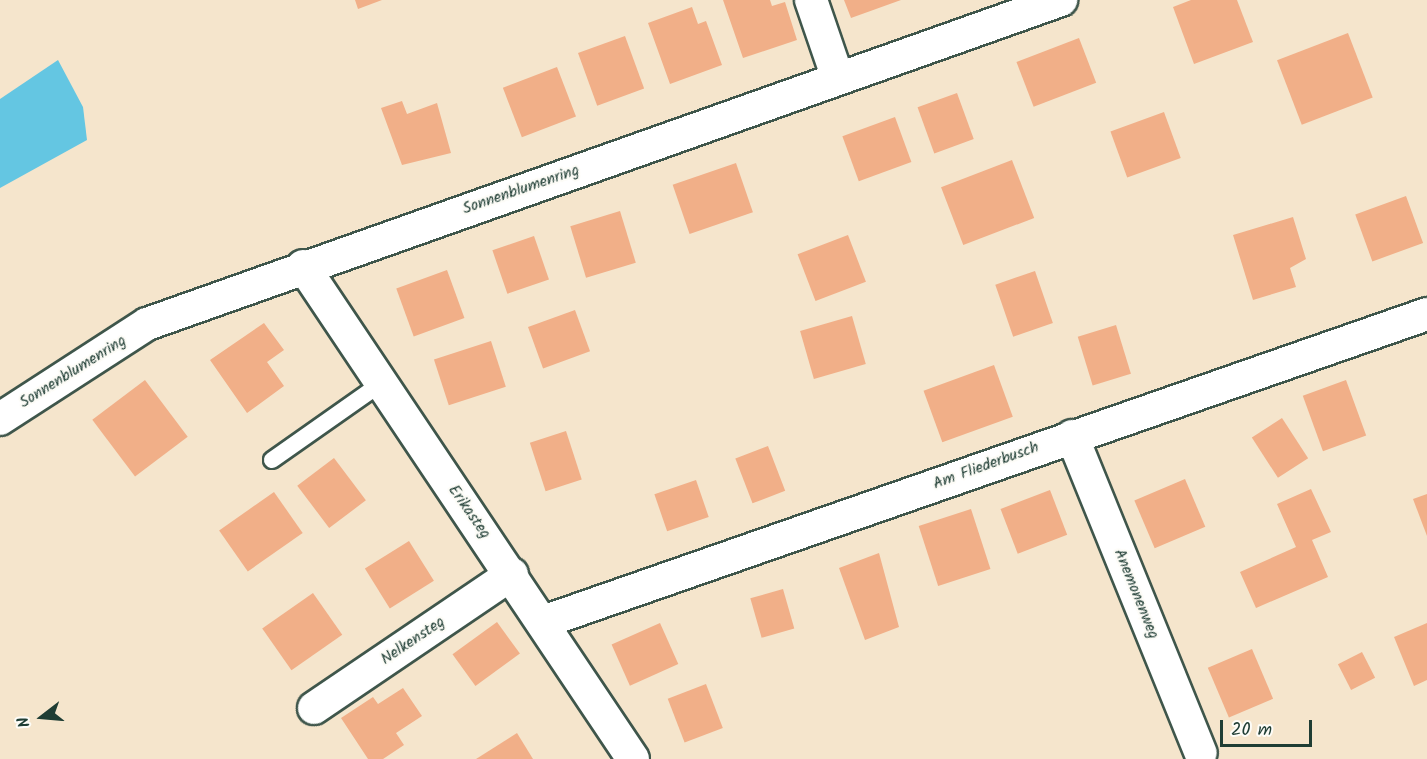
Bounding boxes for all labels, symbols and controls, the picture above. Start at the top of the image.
street label: Sonnenblumenring [460,161,582,219]
street label: Sonnenblumenring [16,331,130,413]
street label: Am Fliederbusch [930,438,1042,494]
street label: Erikasteg [444,481,494,543]
street label: Anemonenweg [1109,546,1163,642]
street label: Nelkensteg [377,613,449,669]
north arrow [12,687,72,747]
scale bar [1223,708,1314,746]
text: N [11,714,38,730]
text: 20 m [1231,716,1272,745]

